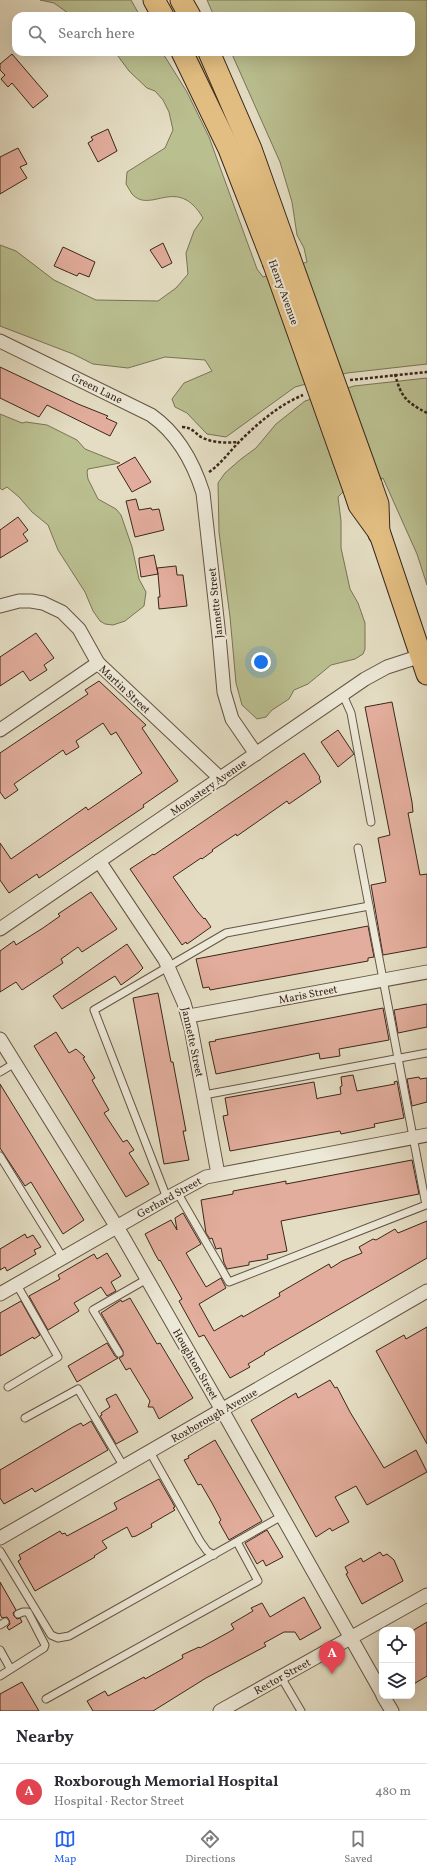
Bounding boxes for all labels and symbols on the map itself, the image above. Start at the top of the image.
street label: Henry Avenue [264,258,301,327]
street label: Green Lane [68,370,124,408]
street label: Jannette Street [205,567,228,639]
your location [251,652,271,672]
street label: Martin Street [95,662,153,718]
street label: Monastery Avenue [168,756,250,820]
street label: Maris Street [278,982,339,1009]
street label: Jannette Street [177,1006,206,1079]
street label: Gerhard Street [135,1174,205,1222]
street label: Houghton Street [168,1326,221,1403]
street label: Roxborough Avenue [169,1385,261,1447]
pin: A [319,1641,345,1674]
street label: Rector Street [252,1655,314,1699]

